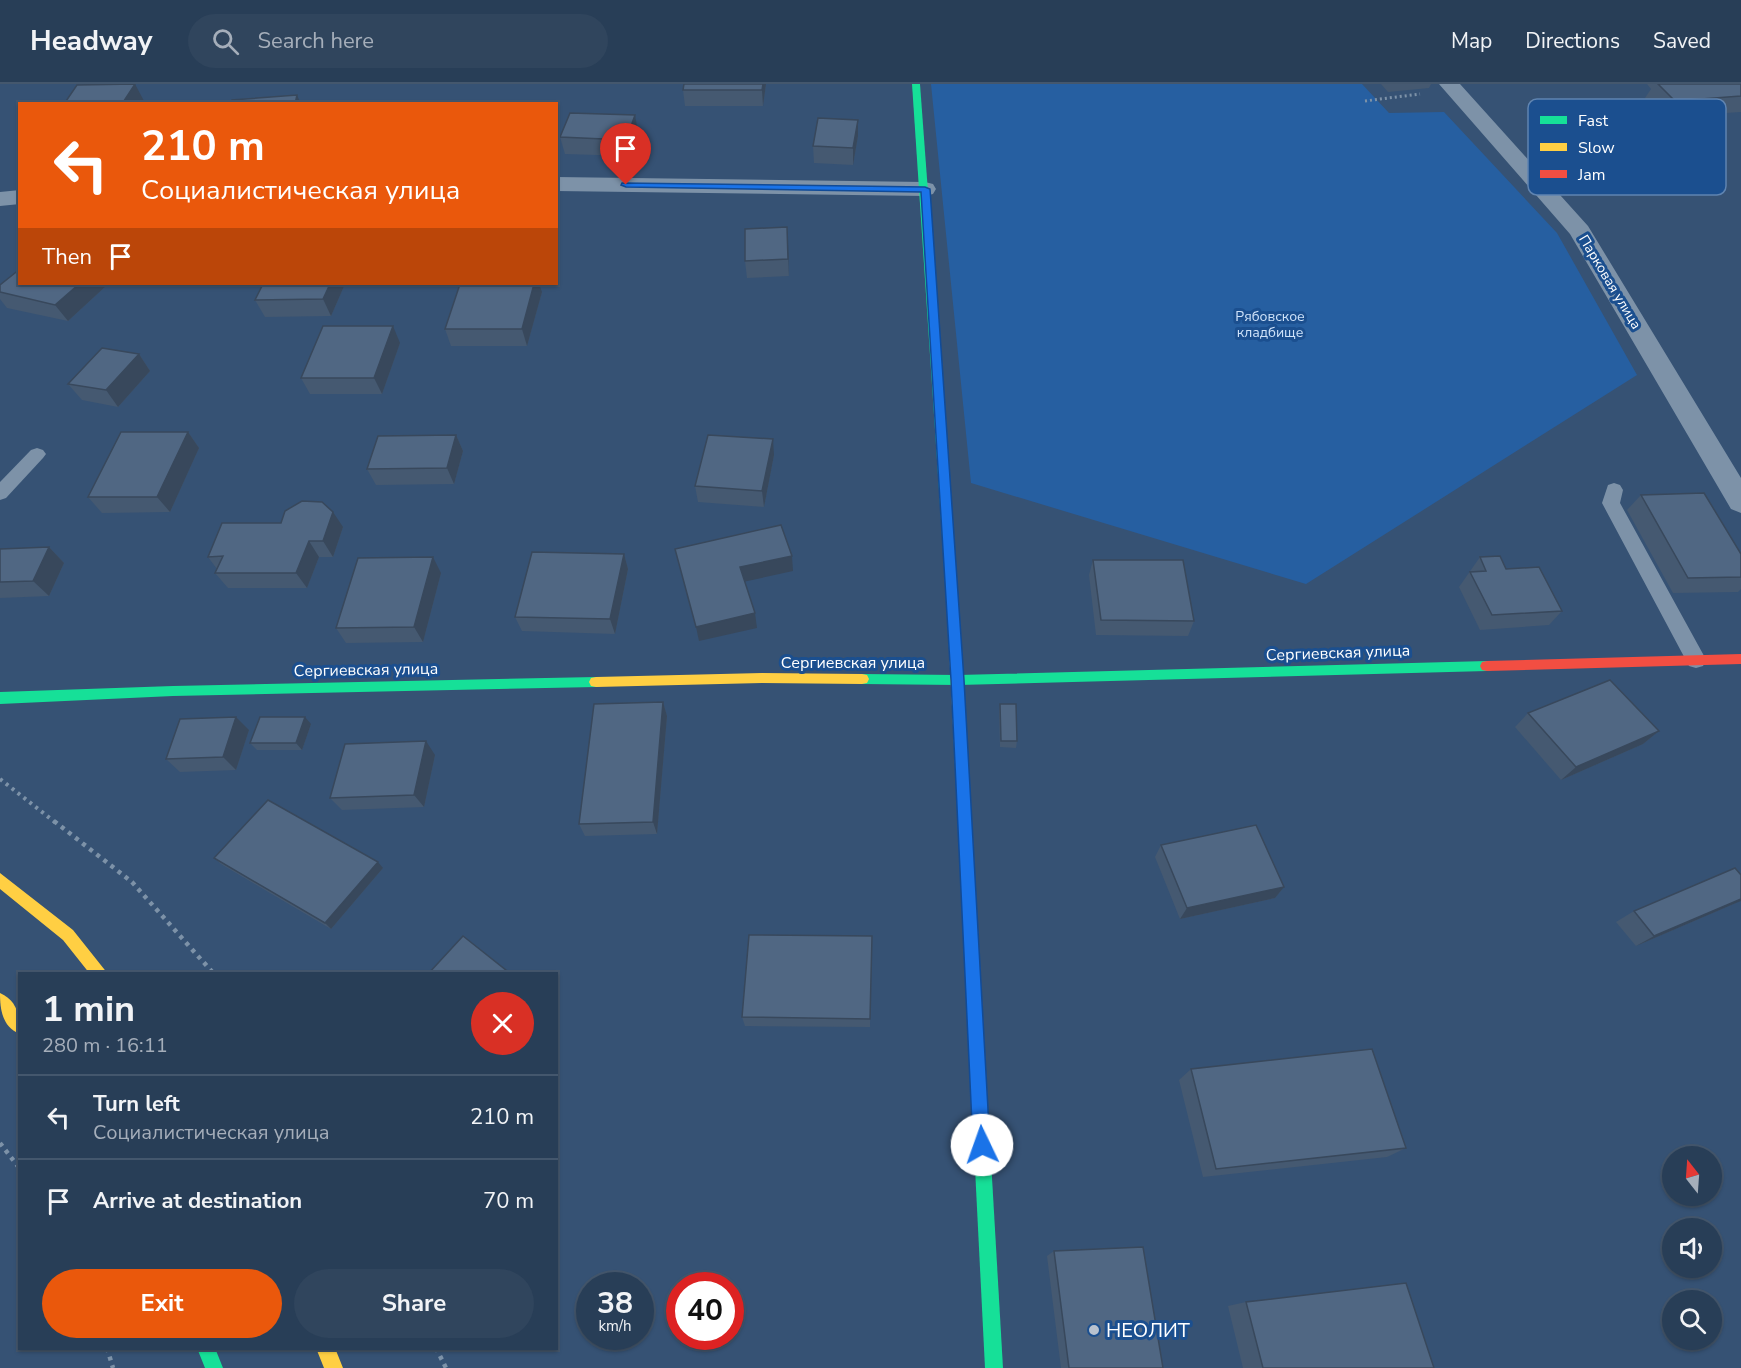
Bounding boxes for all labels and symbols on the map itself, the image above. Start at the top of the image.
legend [1528,99,1726,195]
text: Fast [1578,110,1609,132]
pin [600,123,651,185]
text: Slow [1578,137,1615,159]
text: Jam [1577,164,1605,186]
street label: Парковая улица [1574,231,1646,333]
park label: Рябовское кладбище [1235,307,1305,342]
street label: Сергиевская улица [1265,639,1411,667]
street label: Сергиевская улица [781,652,925,674]
street label: Сергиевская улица [294,658,438,682]
position arrow [950,1113,1014,1177]
north arrow [1662,1146,1722,1206]
speed limit sign: 40 [666,1272,744,1350]
place label: НЕОЛИТ [1106,1317,1190,1344]
marker: НЕОЛИТ [1087,1323,1101,1337]

